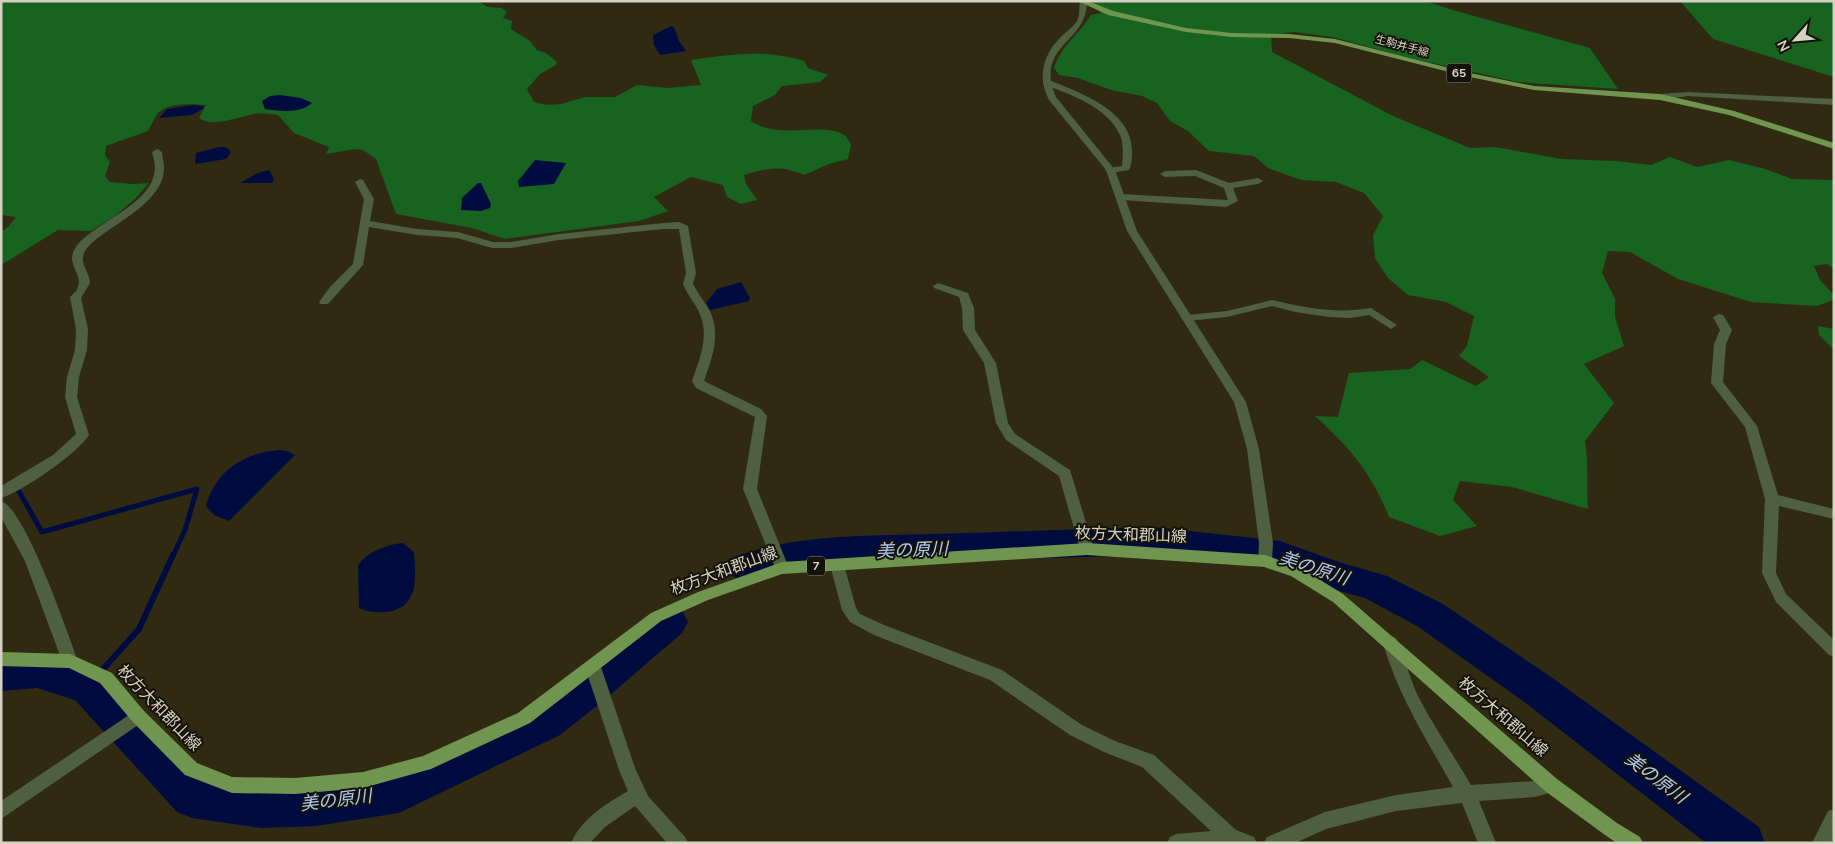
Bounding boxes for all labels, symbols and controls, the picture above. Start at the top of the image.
north arrow [1770,15,1820,65]
street label: 生駒井手線 [1373,32,1431,60]
text: N [1773,37,1795,55]
road number: 65 [1446,64,1472,82]
street label: 枚方大和郡山線 [1075,522,1187,548]
water label: 美の原川 [876,537,950,563]
street label: 枚方大和郡山線 [668,542,780,600]
water label: 美の原川 [1276,545,1354,591]
road number: 7 [807,556,825,576]
street label: 枚方大和郡山線 [112,660,206,756]
street label: 枚方大和郡山線 [1454,672,1552,762]
water label: 美の原川 [1620,747,1694,810]
water label: 美の原川 [299,783,375,816]

